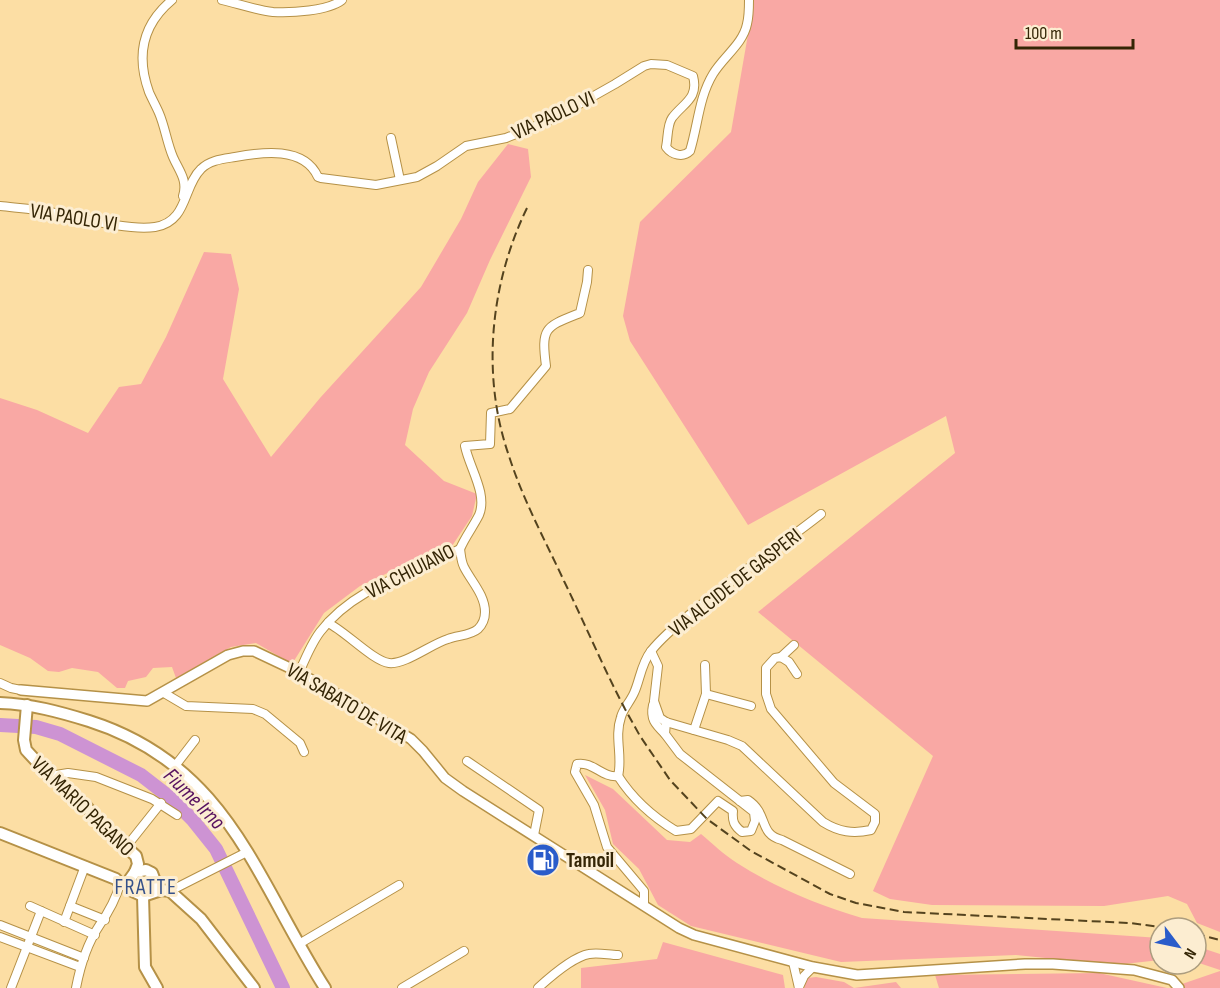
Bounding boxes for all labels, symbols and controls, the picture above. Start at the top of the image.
scale bar [1016,12,1133,50]
text: 100 m [1025,23,1062,44]
street label: VIA PAOLO VI [508,85,599,145]
street label: VIA PAOLO VI [28,198,120,237]
street label: VIA ALCIDE DE GASPERI [664,523,807,642]
street label: VIA CHIUIANO [362,539,459,604]
street label: VIA SABATO DE VITA [282,658,412,750]
street label: VIA MARIO PAGANO [26,751,139,862]
water label: Fiume Irno [157,763,230,836]
fuel station icon: Tamoil [525,842,561,878]
place label: Tamoil [566,848,614,873]
district label: FRATTE [114,874,178,901]
north arrow [1148,916,1208,976]
text: N [1179,944,1200,962]

